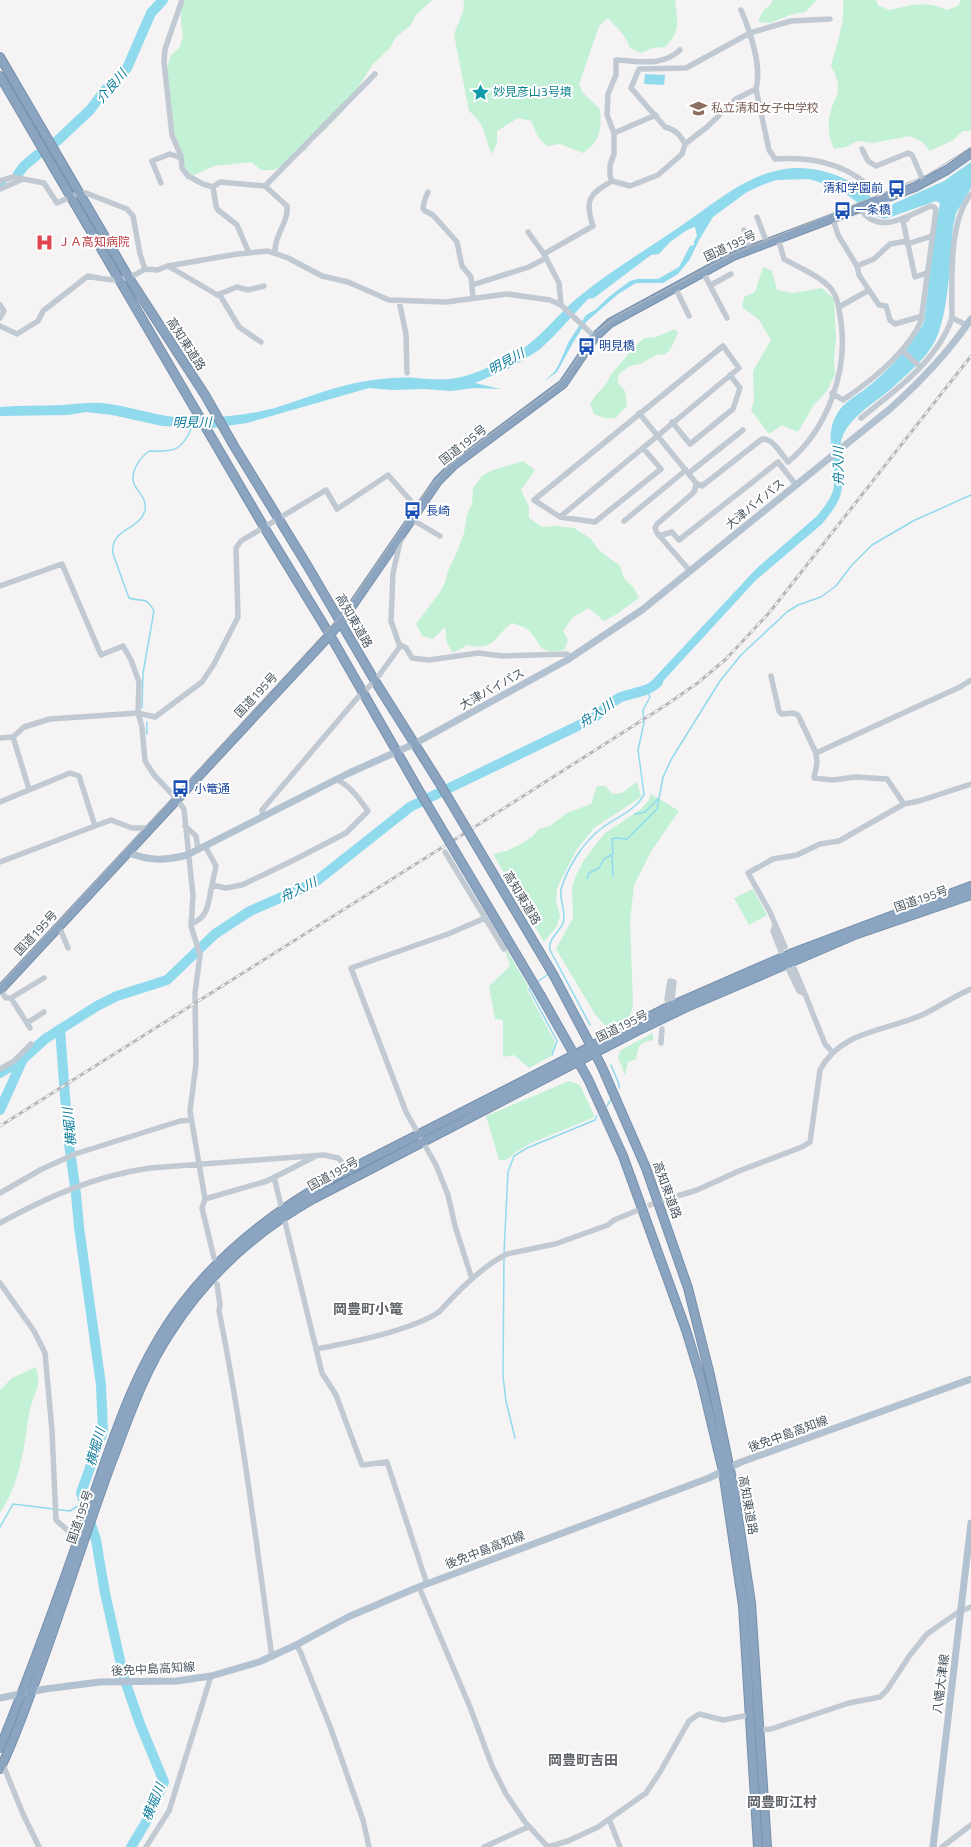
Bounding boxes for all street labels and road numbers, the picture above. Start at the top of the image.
street label: 国道195号 [700,225,759,266]
street label: 高知東道路 [162,313,211,374]
street label: 国道195号 [435,420,491,469]
street label: 大津バイパス [721,474,789,534]
street label: 高知東道路 [331,590,378,651]
street label: 大津バイパス [456,663,528,714]
street label: 国道195号 [230,668,282,722]
street label: 高知東道路 [499,867,546,928]
street label: 国道195号 [891,880,950,917]
street label: 国道195号 [10,906,62,960]
street label: 国道195号 [592,1005,651,1046]
street label: 国道195号 [304,1152,362,1195]
street label: 高知東道路 [648,1158,687,1221]
street label: 後免中島高知線 [745,1410,831,1457]
street label: 高知東道路 [734,1474,763,1536]
street label: 国道195号 [61,1487,98,1546]
street label: 後免中島高知線 [442,1526,527,1573]
street label: 八幡大津線 [927,1653,954,1715]
street label: 後免中島高知線 [111,1657,195,1680]

